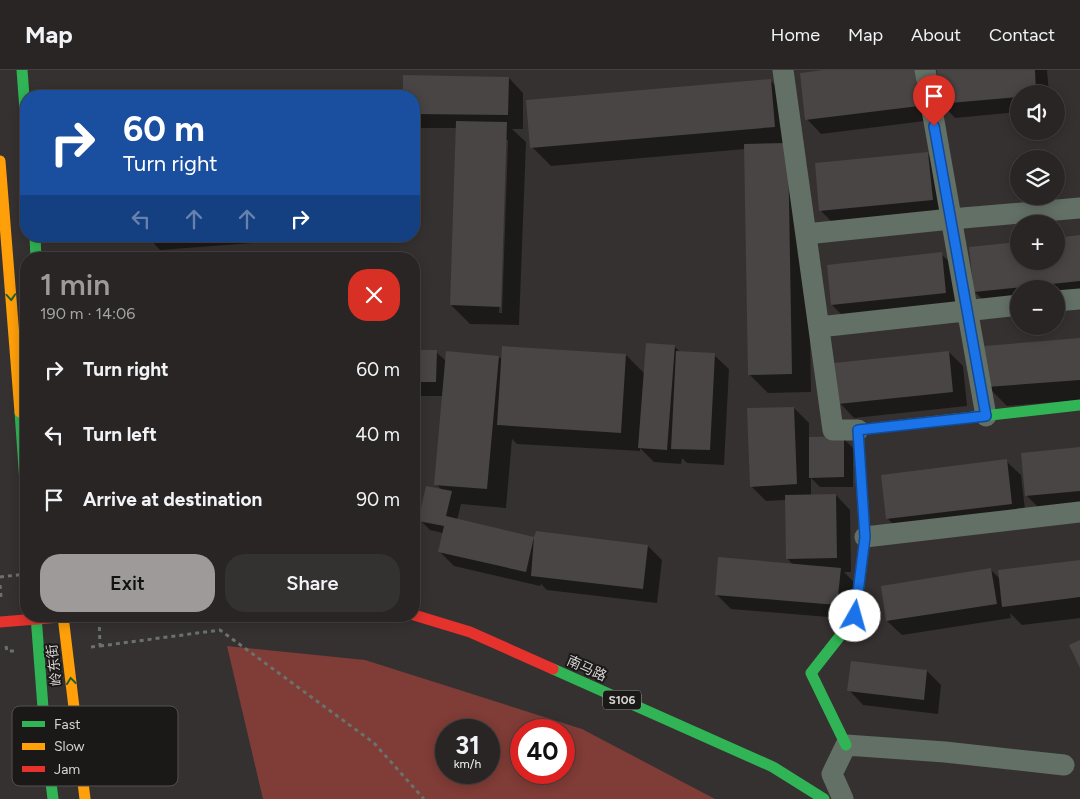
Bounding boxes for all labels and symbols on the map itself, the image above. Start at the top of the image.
pin [913,75,955,126]
one-way arrow [5,293,16,301]
position arrow [828,589,880,641]
street label: 岭东街 [44,643,65,687]
street label: 南马路 [564,652,609,685]
one-way arrow [66,677,77,685]
road number: S106 [603,690,641,710]
legend [12,706,178,786]
text: Fast [54,716,80,733]
speed limit sign: 40 [510,719,575,784]
text: Slow [54,738,85,755]
text: Jam [54,761,80,778]

